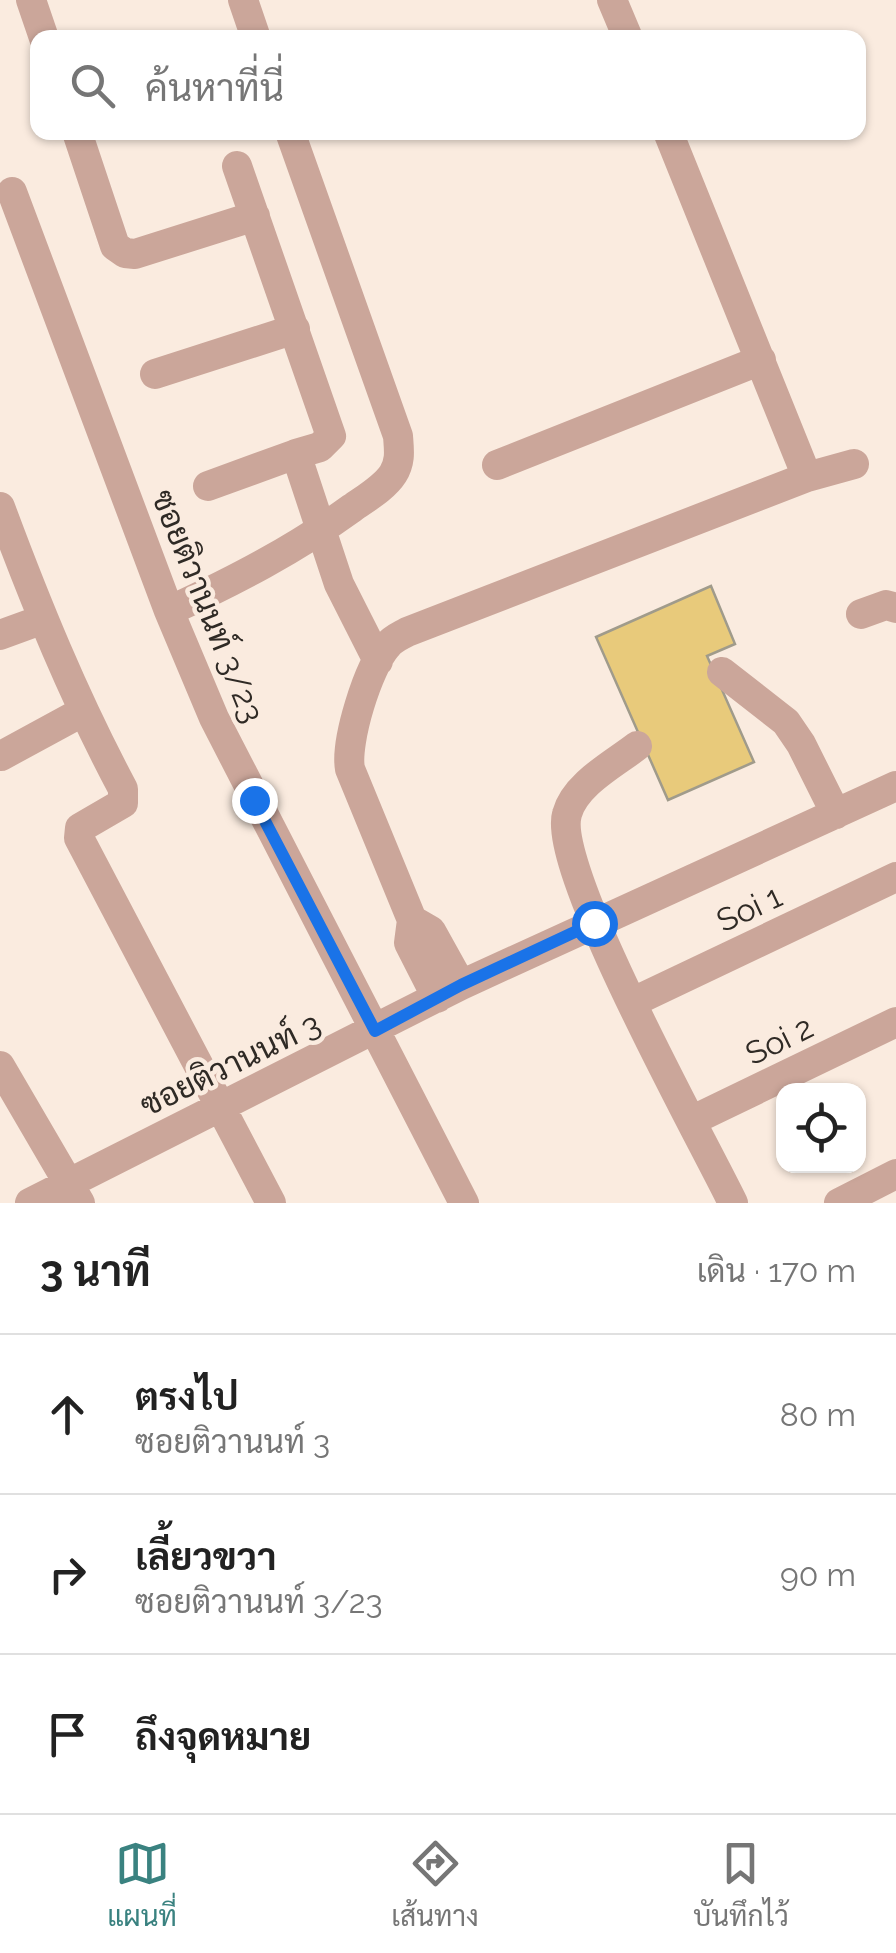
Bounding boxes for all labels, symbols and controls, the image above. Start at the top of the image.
search box [30,30,866,140]
icon: search [65,58,120,113]
text: ค้นหาที่นี่ [145,65,284,110]
street label: ซอยติวานนท์ 3/23 [144,484,273,728]
route end [232,778,278,824]
street label: Soi 1 [711,877,787,939]
route start [572,901,618,947]
street label: ซอยติวานนท์ 3 [133,1003,326,1123]
street label: Soi 2 [739,1008,819,1072]
map controls [776,1083,866,1173]
button: locate [776,1083,866,1173]
text: 3 นาที [40,1247,151,1296]
text: เดิน · 170 m [697,1252,856,1289]
text: ตรงไป [135,1374,239,1419]
icon: ahead [40,1387,95,1442]
text: 80 m [780,1396,856,1433]
text: ซอยติวานนท์ 3 [135,1423,330,1460]
text: เลี้ยวขวา [135,1534,277,1579]
icon: right [40,1547,95,1602]
text: 90 m [780,1556,856,1593]
text: ซอยติวานนท์ 3/23 [135,1583,383,1620]
icon: arrive [40,1707,95,1762]
text: ถึงจุดหมาย [135,1714,311,1759]
tab: แผนที่ [107,1836,177,1933]
tab: เส้นทาง [391,1836,479,1933]
tab: บันทึกไว้ [693,1836,789,1933]

